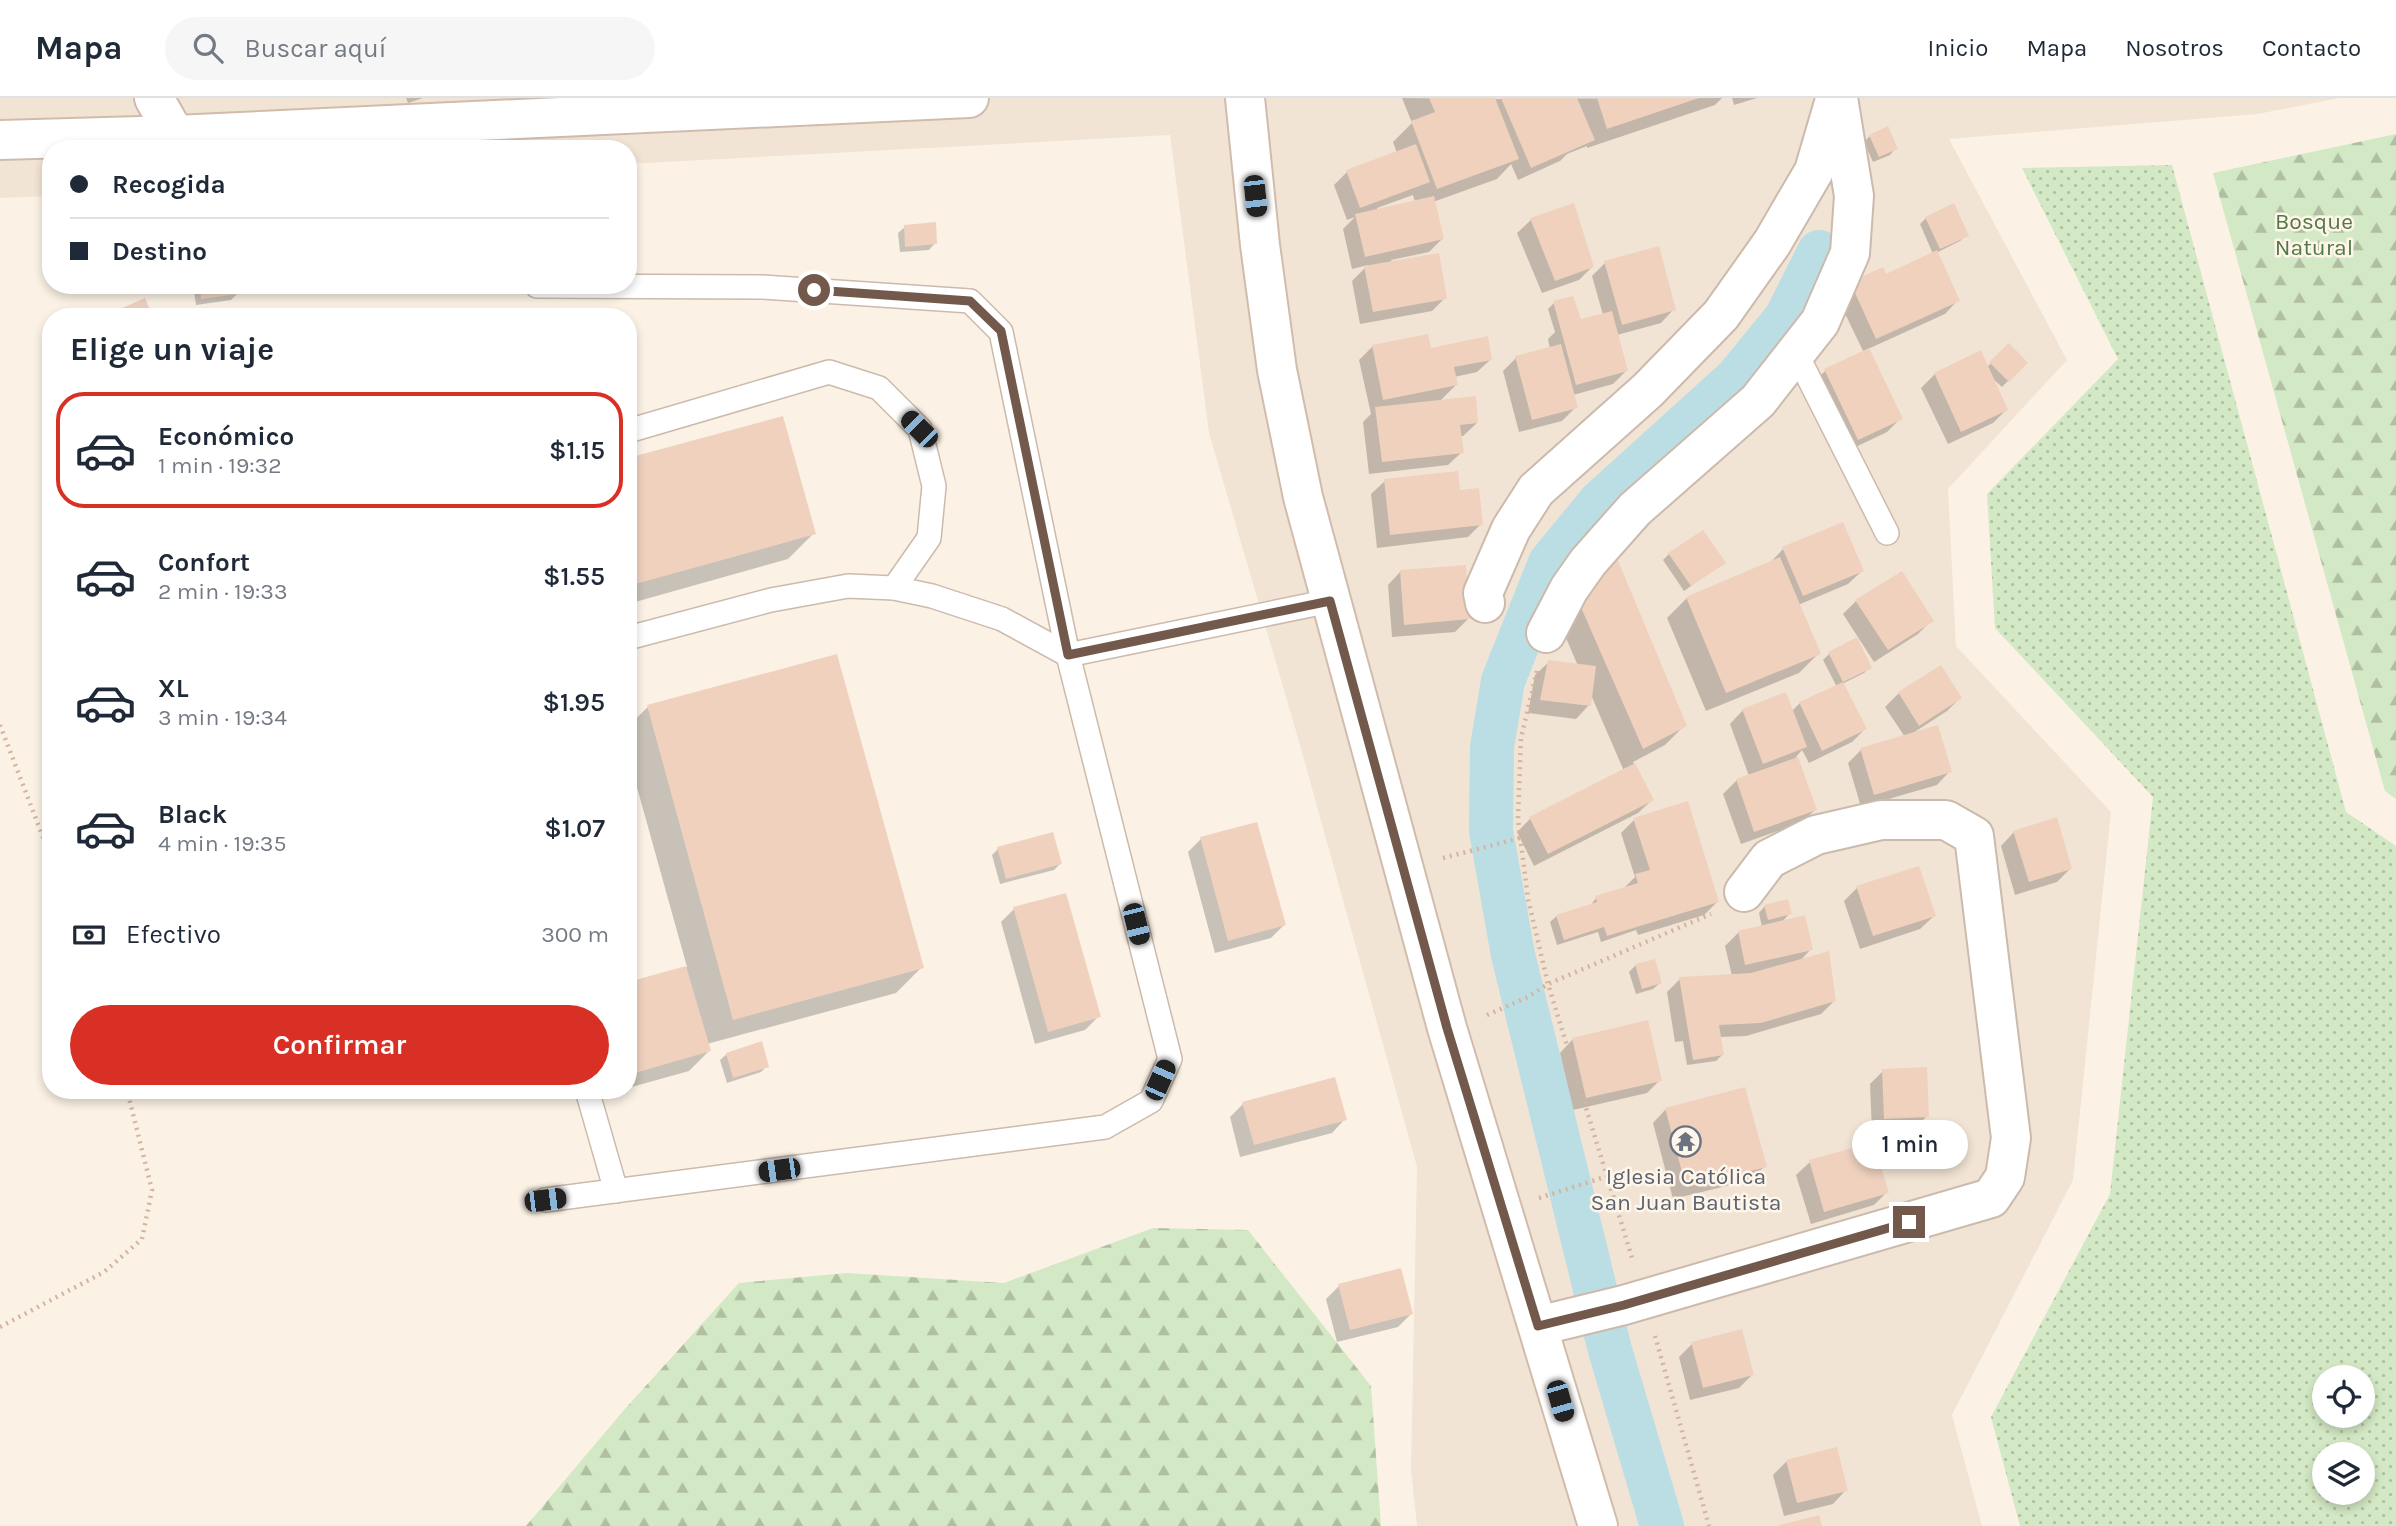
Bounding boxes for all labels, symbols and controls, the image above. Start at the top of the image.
search box [165,17,655,80]
text: Mapa [35,29,123,67]
icon: search [189,29,227,67]
text: Buscar aquí [245,33,386,64]
text: Inicio [1927,34,1988,62]
text: Mapa [2026,34,2087,62]
text: Nosotros [2125,34,2224,62]
text: Contacto [2262,34,2361,62]
text: Recogida [112,169,226,200]
car [1243,174,1268,218]
park label: Bosque Natural [2275,208,2353,261]
text: Destino [112,236,207,267]
route start [798,274,830,306]
text: Elige un viaje [70,331,274,368]
car [897,407,942,451]
icon: car [74,419,137,482]
text: Económico [158,421,294,452]
text: $1.15 [549,435,605,466]
text: 1 min · 19:32 [158,452,282,479]
icon: car [74,545,137,608]
text: Confort [158,547,250,578]
text: $1.55 [543,561,605,592]
text: 2 min · 19:33 [158,578,287,605]
icon: car [74,671,137,734]
text: XL [158,673,189,704]
text: $1.95 [542,687,605,718]
text: 3 min · 19:34 [158,704,287,731]
icon: car [74,797,137,860]
text: Black [158,799,227,830]
text: $1.07 [544,813,605,844]
text: 4 min · 19:35 [158,830,286,857]
car [1121,901,1152,947]
icon: cash [70,916,108,954]
text: Efectivo [126,919,221,950]
text: 300 m [541,921,609,948]
button: Confirmar [70,1005,609,1085]
car [1142,1057,1179,1103]
callout: 1 min [1851,1121,1967,1170]
temple icon: Iglesia Católica San Juan Bautista [1669,1125,1703,1159]
text: 1 min [1881,1131,1939,1158]
car [757,1157,802,1183]
place label: Iglesia Católica San Juan Bautista [1591,1163,1781,1216]
car [523,1187,568,1213]
route end [1893,1206,1925,1238]
map controls [2312,1365,2375,1505]
button: locate [2312,1365,2375,1428]
car [1545,1378,1576,1424]
button: layers [2312,1442,2375,1505]

